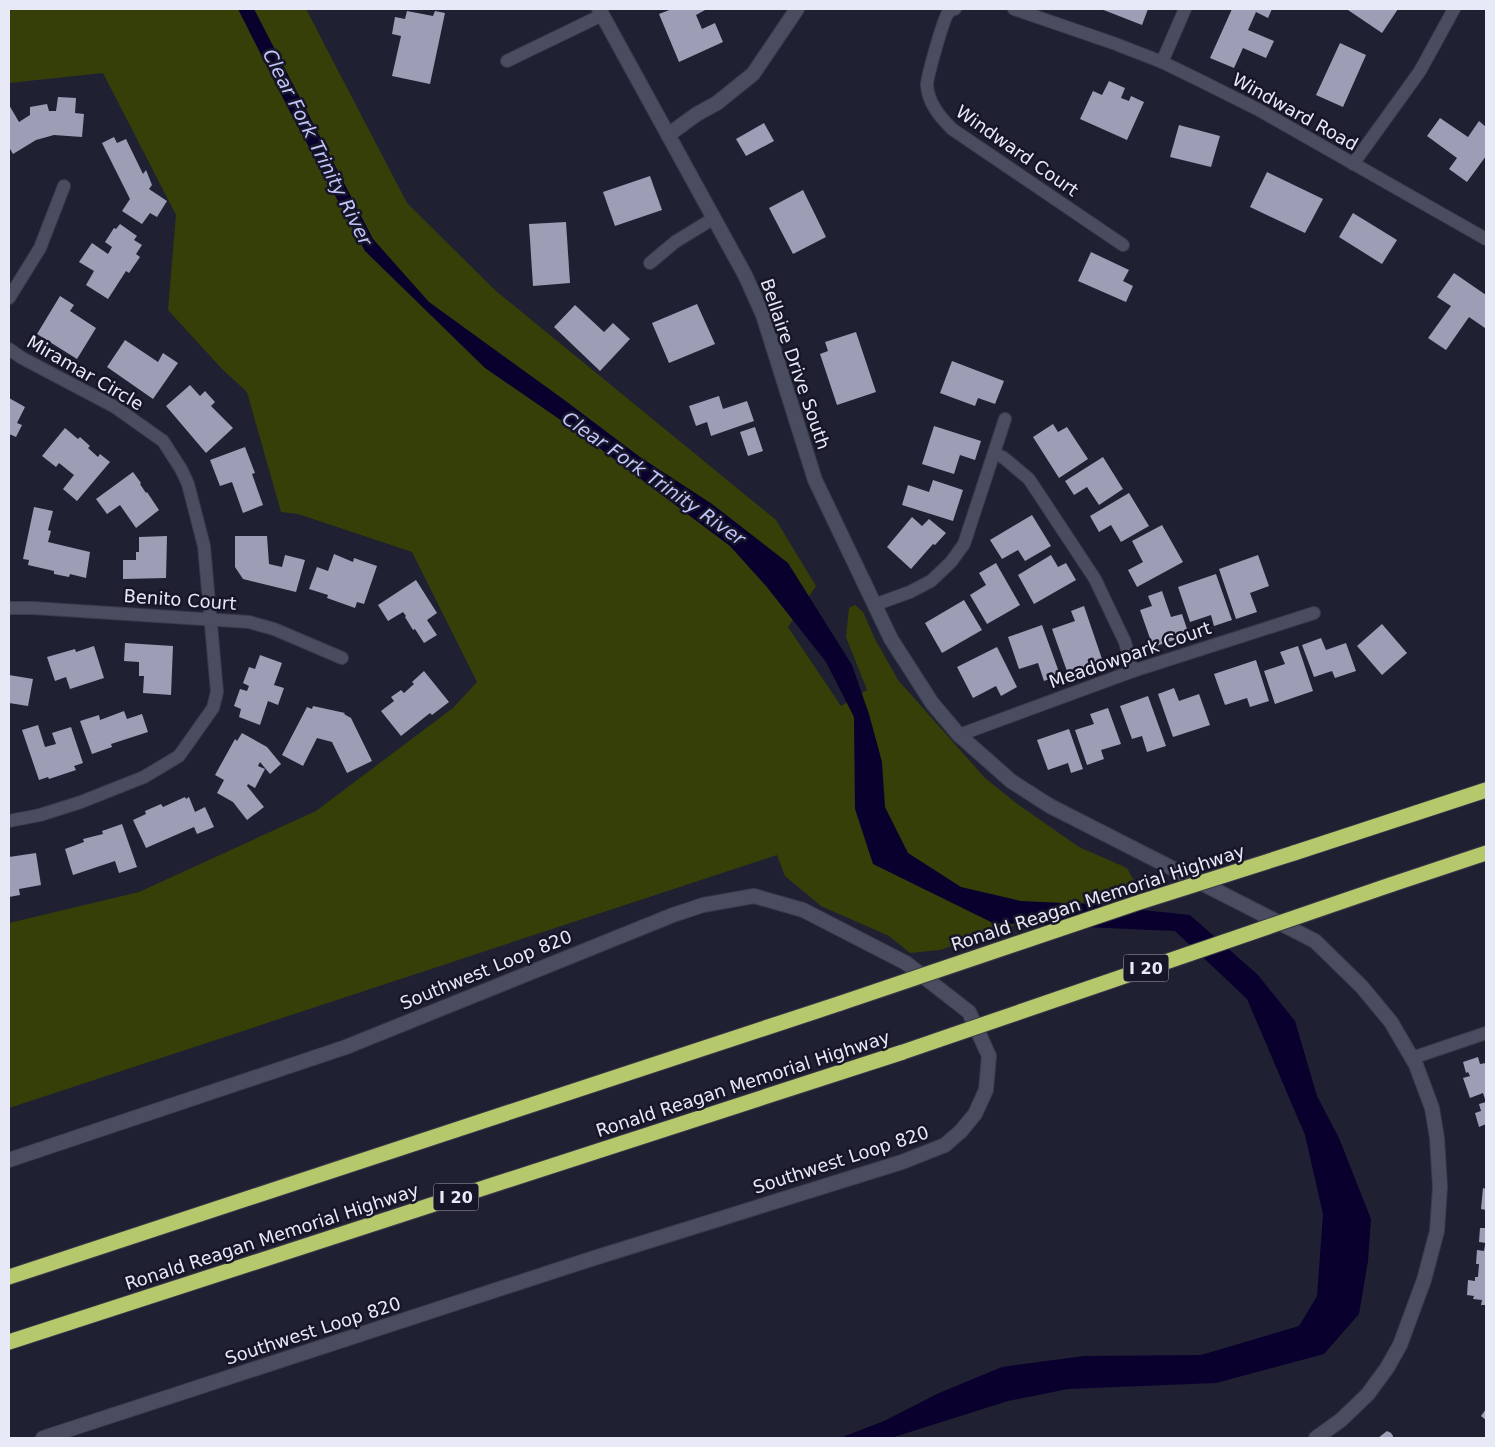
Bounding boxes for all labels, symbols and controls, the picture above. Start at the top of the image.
water label: Clear Fork Trinity River [259,45,378,250]
street label: Windward Road [1229,68,1362,155]
street label: Windward Court [952,100,1083,201]
street label: Bellaire Drive South [756,276,835,452]
street label: Miramar Circle [23,331,147,414]
water label: Clear Fork Trinity River [559,407,750,550]
street label: Benito Court [123,585,237,614]
street label: Meadowpark Court [1046,617,1214,692]
street label: Ronald Reagan Memorial Highway [948,840,1248,955]
street label: Southwest Loop 820 [397,925,575,1014]
road number: I 20 [1124,954,1168,981]
street label: Ronald Reagan Memorial Highway [593,1026,893,1141]
street label: Southwest Loop 820 [750,1121,931,1198]
street label: Ronald Reagan Memorial Highway [122,1179,422,1294]
road number: I 20 [434,1184,478,1210]
street label: Southwest Loop 820 [222,1292,403,1369]

